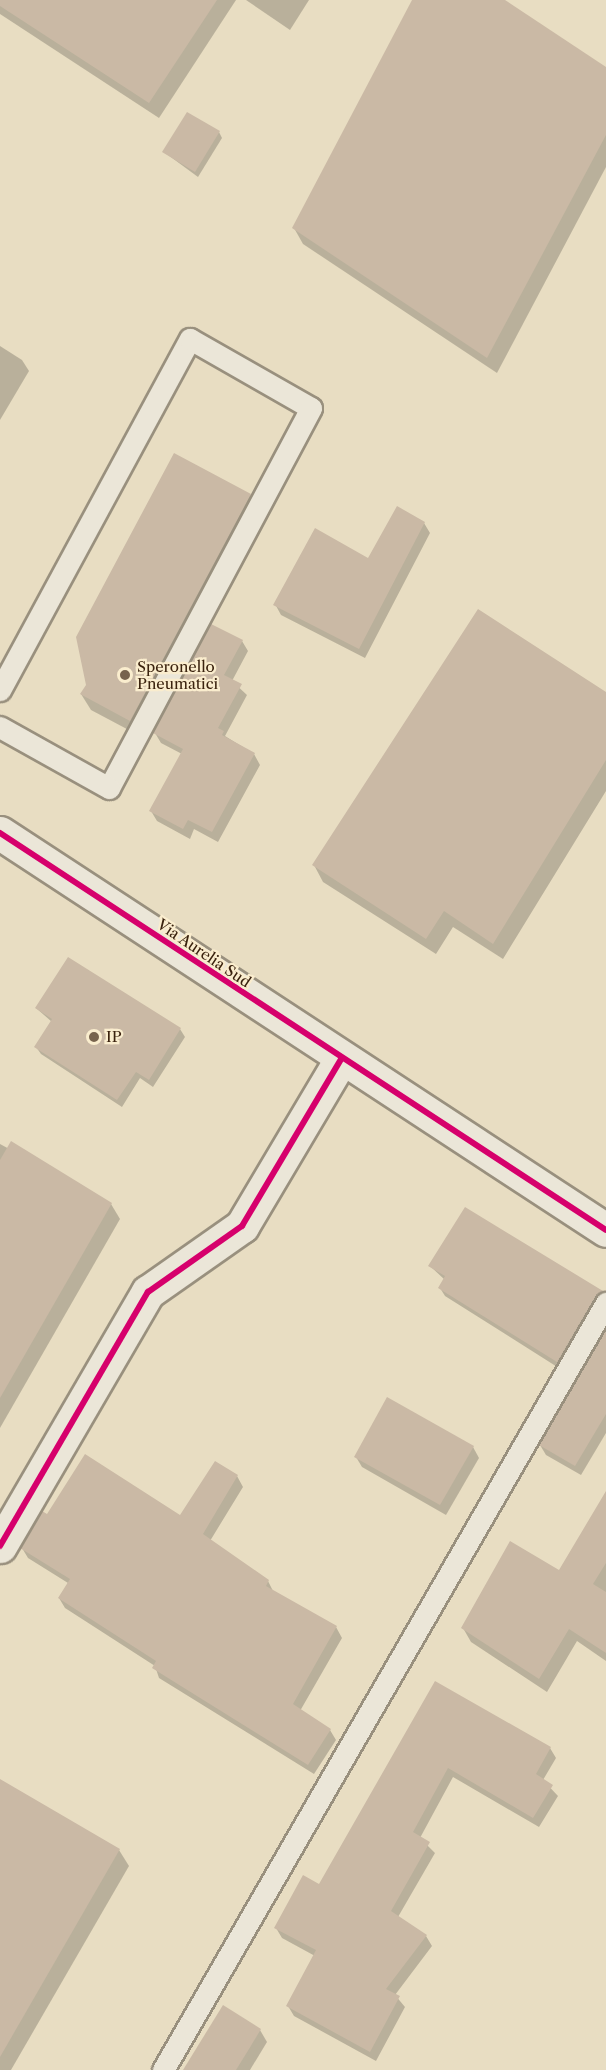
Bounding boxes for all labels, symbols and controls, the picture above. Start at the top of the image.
place label: Speronello Pneumatici [137,657,218,692]
marker: Speronello Pneumatici [118,668,132,682]
street label: Via Aurelia Sud [153,915,255,991]
place label: IP [106,1028,122,1046]
marker: IP [87,1030,101,1044]

